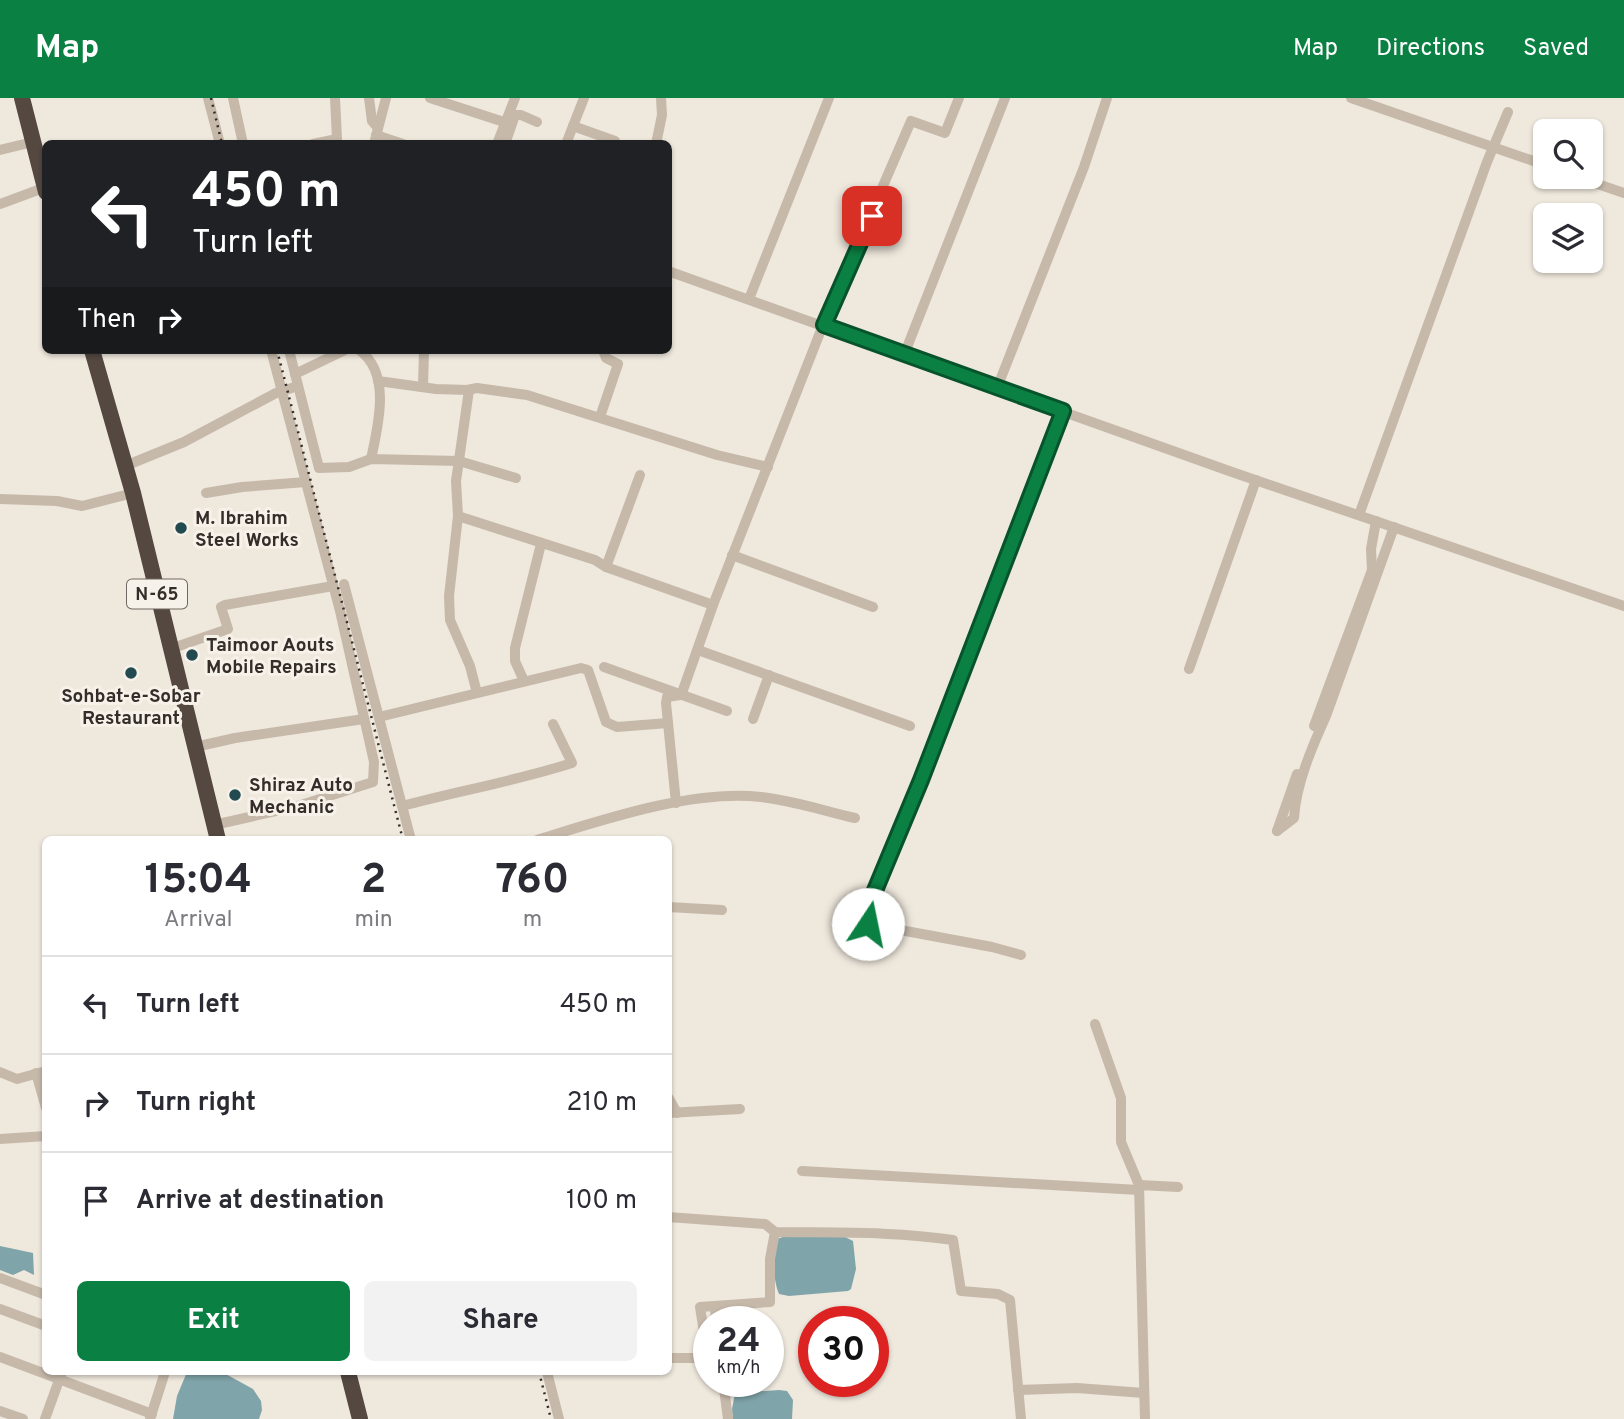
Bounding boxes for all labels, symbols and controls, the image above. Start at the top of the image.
text: Map [35,28,99,70]
text: Map [1293,34,1338,64]
text: Directions [1376,34,1485,64]
text: Saved [1523,34,1589,64]
map controls [1533,119,1603,273]
button: search [1533,119,1603,189]
text: 450 m [192,163,341,225]
icon: left [77,168,168,259]
pin [842,186,902,246]
icon: arrive [853,197,891,235]
button: layers [1533,203,1603,273]
text: Turn left [192,224,313,264]
icon: right [150,301,188,339]
text: Then [77,304,136,337]
place label: M. Ibrahim Steel Works [195,507,299,553]
marker: M. Ibrahim Steel Works [173,520,189,536]
road number: N-65 [127,580,187,608]
place label: Taimoor Aouts Mobile Repairs [206,634,337,680]
marker: Taimoor Aouts Mobile Repairs [184,647,200,663]
marker: Sohbat-e-Sobar Restaurant [123,665,139,681]
place label: Sohbat-e-Sobar Restaurant [61,685,201,731]
place label: Shiraz Auto Mechanic [249,774,353,820]
marker: Shiraz Auto Mechanic [227,787,243,803]
text: 15:04 [145,855,252,908]
text: 2 [361,855,386,908]
text: 760 [495,855,569,908]
position arrow [831,887,905,961]
text: Arrival [164,906,233,935]
text: min [355,906,393,935]
text: m [523,906,542,935]
icon: left [77,986,115,1024]
text: Turn left [136,989,240,1022]
text: 450 m [560,989,637,1022]
icon: right [77,1084,115,1122]
text: Turn right [136,1087,256,1120]
text: 210 m [567,1087,637,1120]
icon: arrive [77,1182,115,1220]
text: Arrive at destination [136,1185,384,1218]
text: 100 m [566,1185,637,1218]
button: Exit [77,1281,350,1361]
button: Share [364,1281,637,1361]
speed limit sign: 30 [798,1306,889,1397]
text: 24 [717,1320,760,1364]
text: km/h [717,1357,760,1380]

